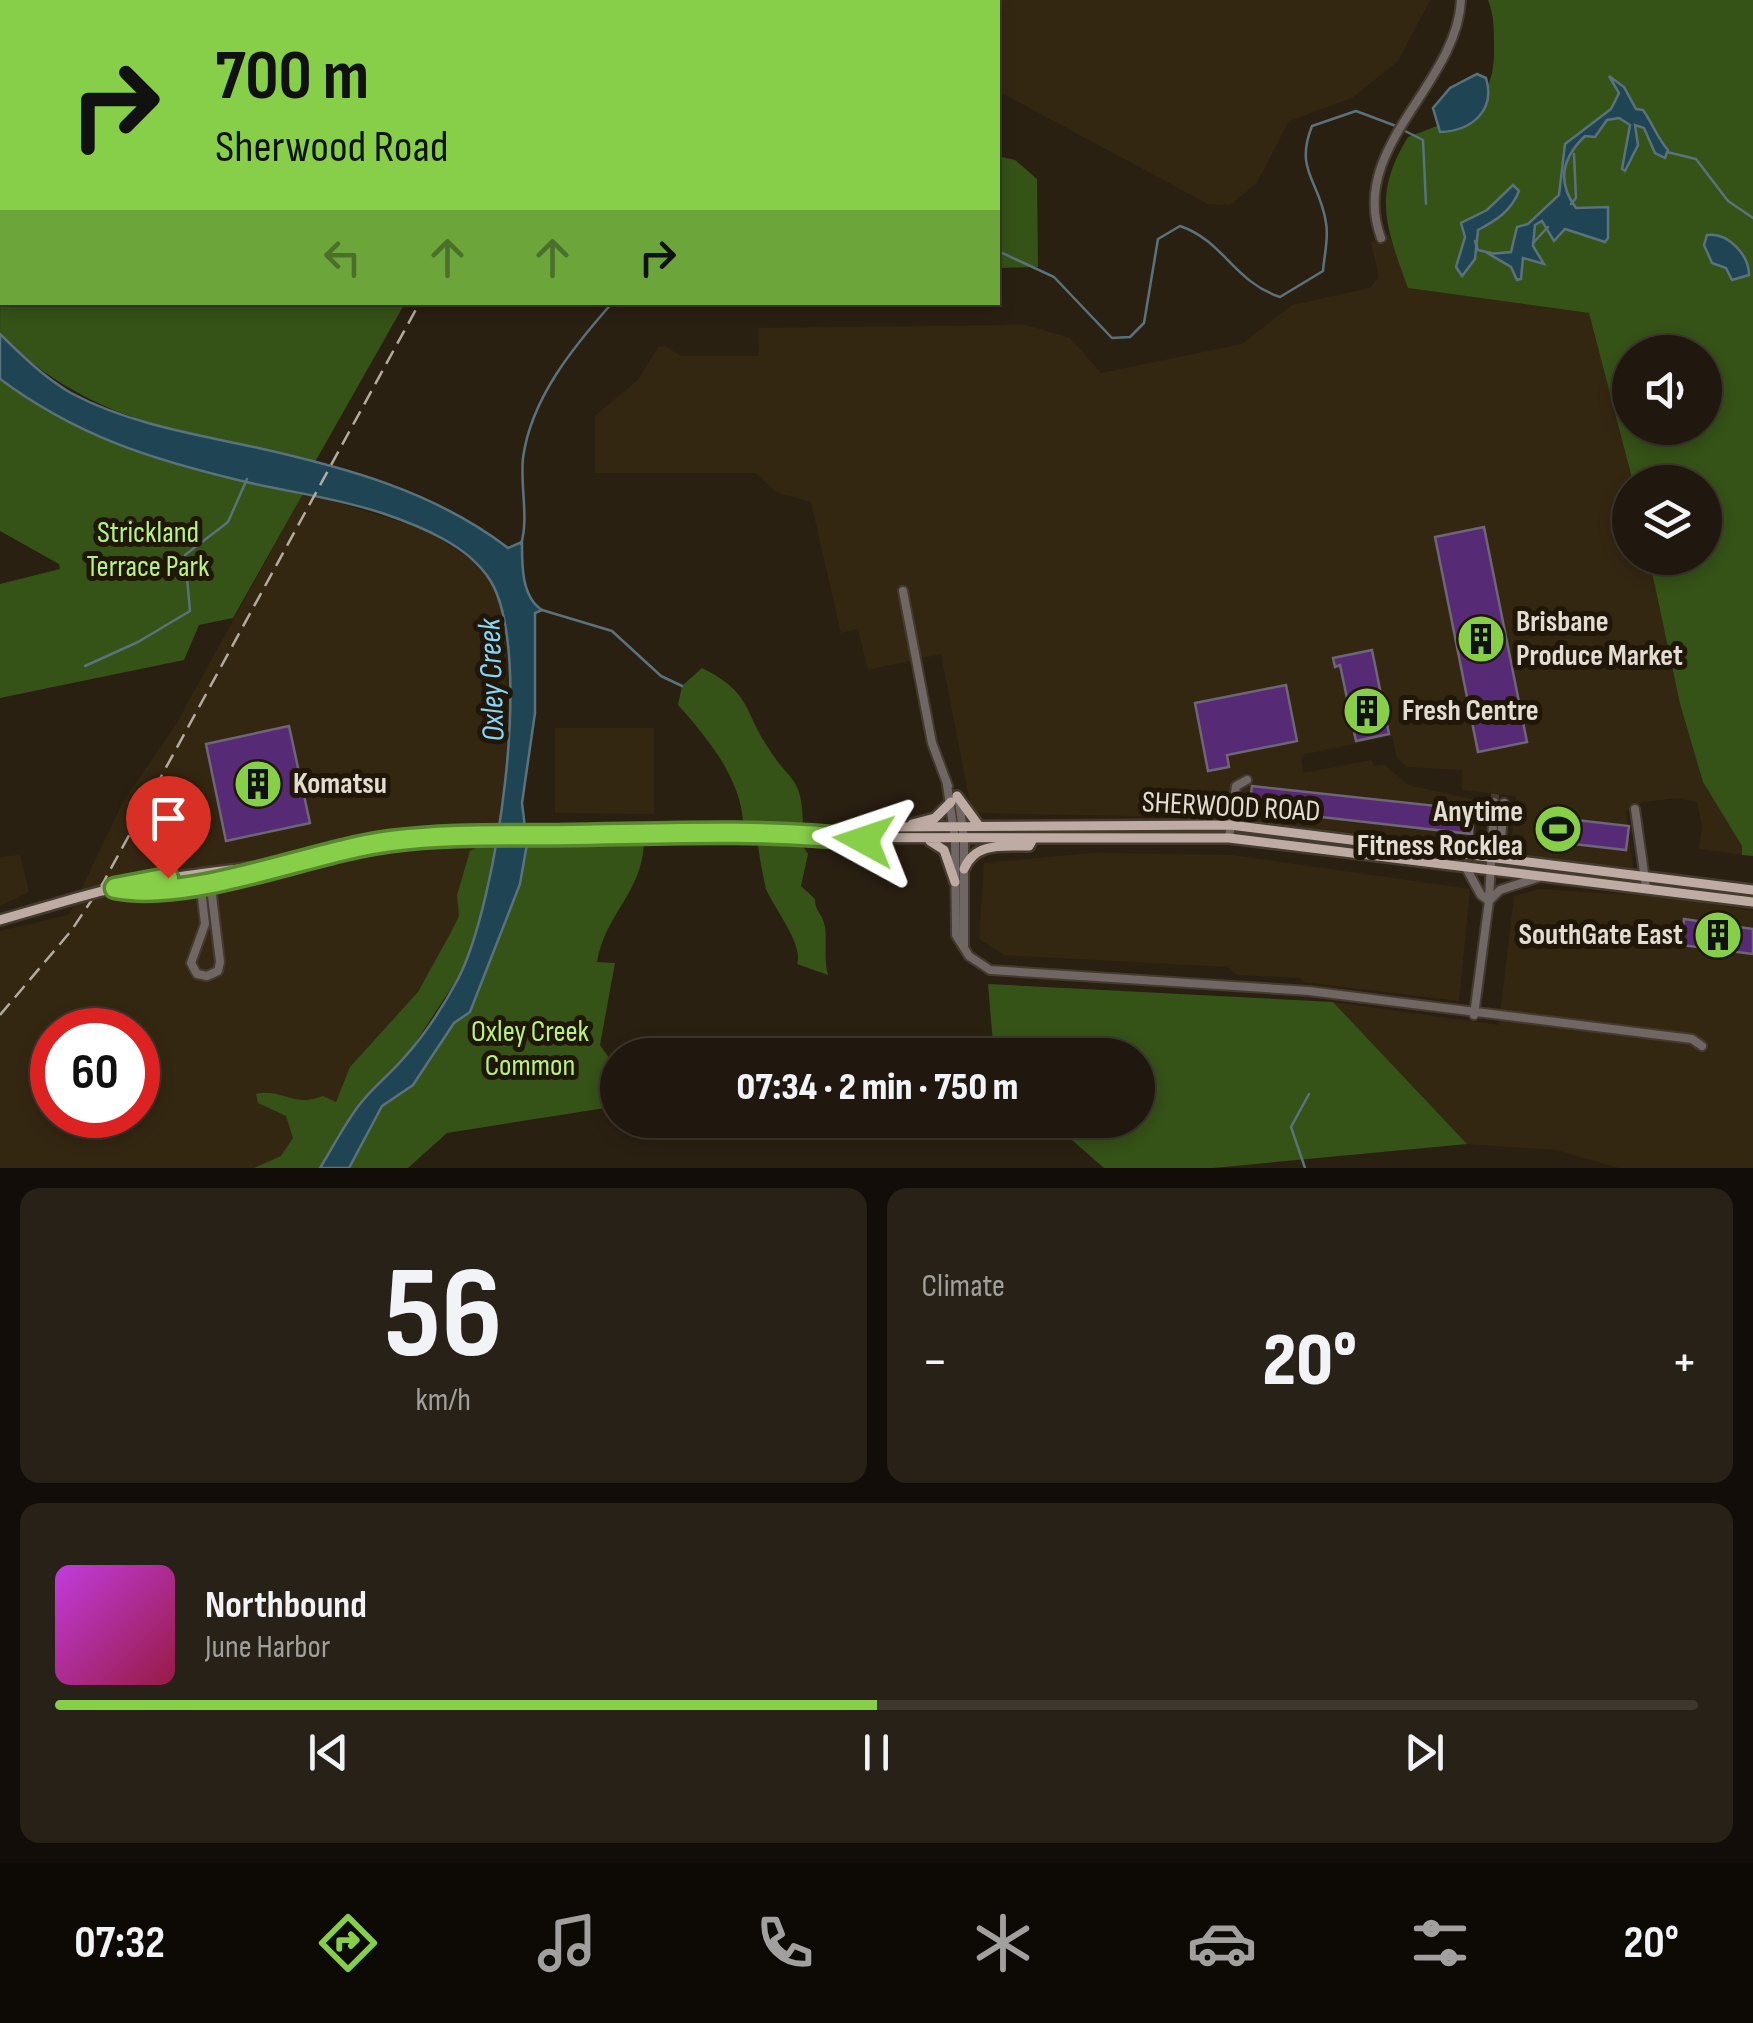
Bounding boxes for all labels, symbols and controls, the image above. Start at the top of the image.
text: 700 m [215,35,369,119]
icon: right [50,40,180,170]
text: Sherwood Road [215,120,449,175]
icon: left [315,230,370,285]
icon: ahead [420,230,475,285]
icon: ahead [525,230,580,285]
icon: right [630,230,685,285]
map controls [1612,335,1722,575]
button: sound [1612,335,1722,445]
button: layers [1612,465,1722,575]
park label: Strickland Terrace Park [86,515,210,585]
place label: Brisbane Produce Market [1516,604,1683,674]
building icon: Brisbane Produce Market [1455,613,1507,665]
water label: Oxley Creek [470,617,514,742]
building icon: Fresh Centre [1341,685,1393,737]
place label: Fresh Centre [1402,693,1539,729]
building icon: Komatsu [232,758,284,810]
place label: Komatsu [293,766,387,802]
pin [126,776,211,879]
street label: SHERWOOD ROAD [1141,784,1321,830]
position arrow [812,788,916,892]
icon: arrive [141,791,196,846]
place label: Anytime Fitness Rocklea [1357,794,1523,864]
sports icon: Anytime Fitness Rocklea [1532,803,1584,855]
building icon: SouthGate East [1692,909,1744,961]
place label: SouthGate East [1518,917,1683,953]
speed limit sign: 60 [30,1008,160,1138]
park label: Oxley Creek Common [471,1014,590,1084]
text: 07:34 · 2 min · 750 m [737,1065,1018,1110]
text: 56 [384,1238,502,1394]
text: Climate [922,1267,1005,1306]
text: 20° [1263,1316,1357,1407]
text: − [922,1329,948,1396]
text: + [1671,1329,1698,1396]
text: km/h [416,1381,471,1420]
text: Northbound [205,1583,367,1628]
text: June Harbor [205,1628,330,1667]
icon: previous [301,1725,356,1780]
icon: pause [849,1725,904,1780]
icon: next [1397,1725,1452,1780]
icon: directions [313,1908,383,1978]
icon: music [532,1908,602,1978]
icon: phone [750,1908,820,1978]
icon: climate [968,1908,1038,1978]
icon: car [1187,1908,1257,1978]
icon: filters [1405,1908,1475,1978]
text: 07:32 [74,1916,165,1971]
text: 20° [1624,1916,1679,1971]

